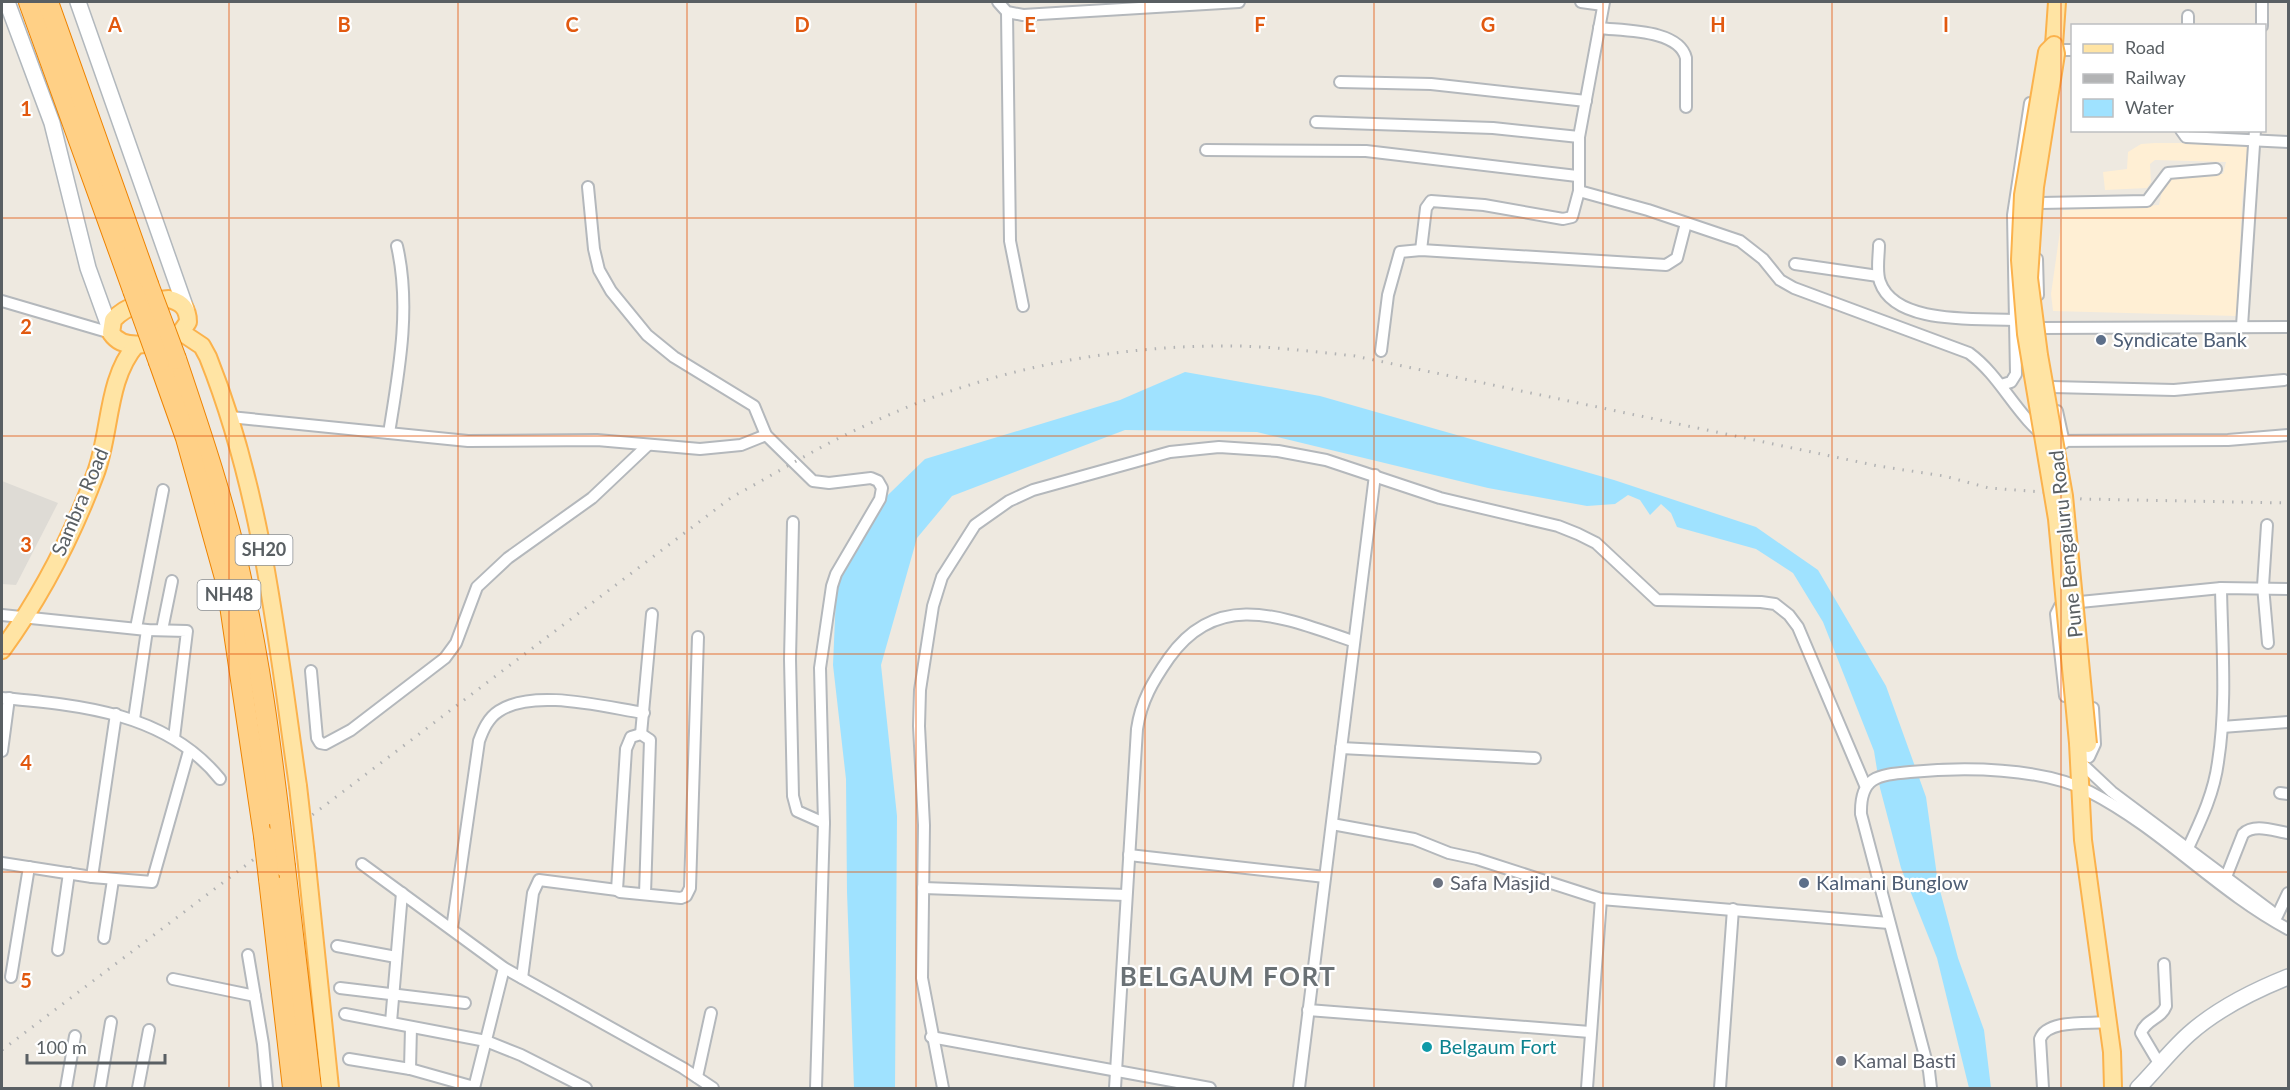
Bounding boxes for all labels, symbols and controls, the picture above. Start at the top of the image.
text: A [107,12,122,36]
text: B [337,12,351,36]
text: C [565,12,579,36]
text: D [794,12,810,36]
text: E [1024,12,1036,36]
text: F [1254,12,1266,36]
text: G [1481,12,1495,36]
text: H [1710,12,1726,36]
text: I [1943,12,1949,36]
legend [2071,24,2266,132]
text: Road [2125,36,2165,58]
text: Railway [2125,66,2186,88]
text: 1 [20,96,32,120]
text: Water [2125,96,2174,118]
text: 2 [20,314,32,338]
place label: Syndicate Bank [2113,327,2248,351]
marker: Syndicate Bank [2094,333,2108,347]
street label: Sambra Road [46,444,113,559]
street label: Pune Bengaluru Road [2043,449,2087,639]
text: 3 [20,532,32,556]
road number: SH20 [236,535,292,565]
road number: NH48 [198,580,260,610]
text: 4 [20,750,32,774]
place label: Safa Masjid [1450,870,1550,894]
place label: Kalmani Bunglow [1816,870,1969,894]
marker: Safa Masjid [1431,876,1445,890]
marker: Kalmani Bunglow [1797,876,1811,890]
district label: BELGAUM FORT [1120,960,1336,992]
text: 5 [20,968,32,992]
scale bar [27,1027,165,1065]
place label: Belgaum Fort [1439,1034,1556,1058]
text: 100 m [36,1036,87,1058]
marker: Belgaum Fort [1420,1040,1434,1054]
place label: Kamal Basti [1853,1048,1956,1072]
marker: Kamal Basti [1834,1054,1848,1068]

